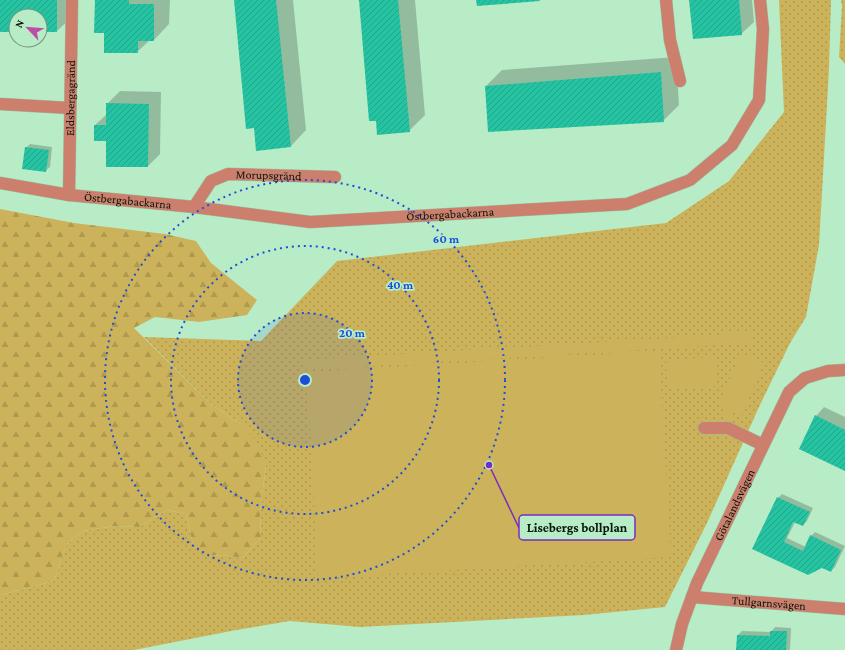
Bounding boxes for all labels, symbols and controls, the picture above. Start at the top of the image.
north arrow [8,8,48,48]
text: N [12,17,26,30]
street label: Eldsbergagränd [63,59,78,136]
street label: Morupsgränd [235,167,302,183]
street label: Östbergabackarna [83,189,172,212]
street label: Östbergabackarna [406,205,495,224]
text: 60 m [433,232,460,246]
text: 40 m [387,278,414,292]
text: 20 m [339,326,366,340]
centre of rings [298,373,312,387]
street label: Götalandsvägen [711,466,758,543]
callout: Lisebergs bollplan [519,515,635,540]
text: Lisebergs bollplan [527,520,628,535]
street label: Tullgarnsvägen [731,593,807,613]

